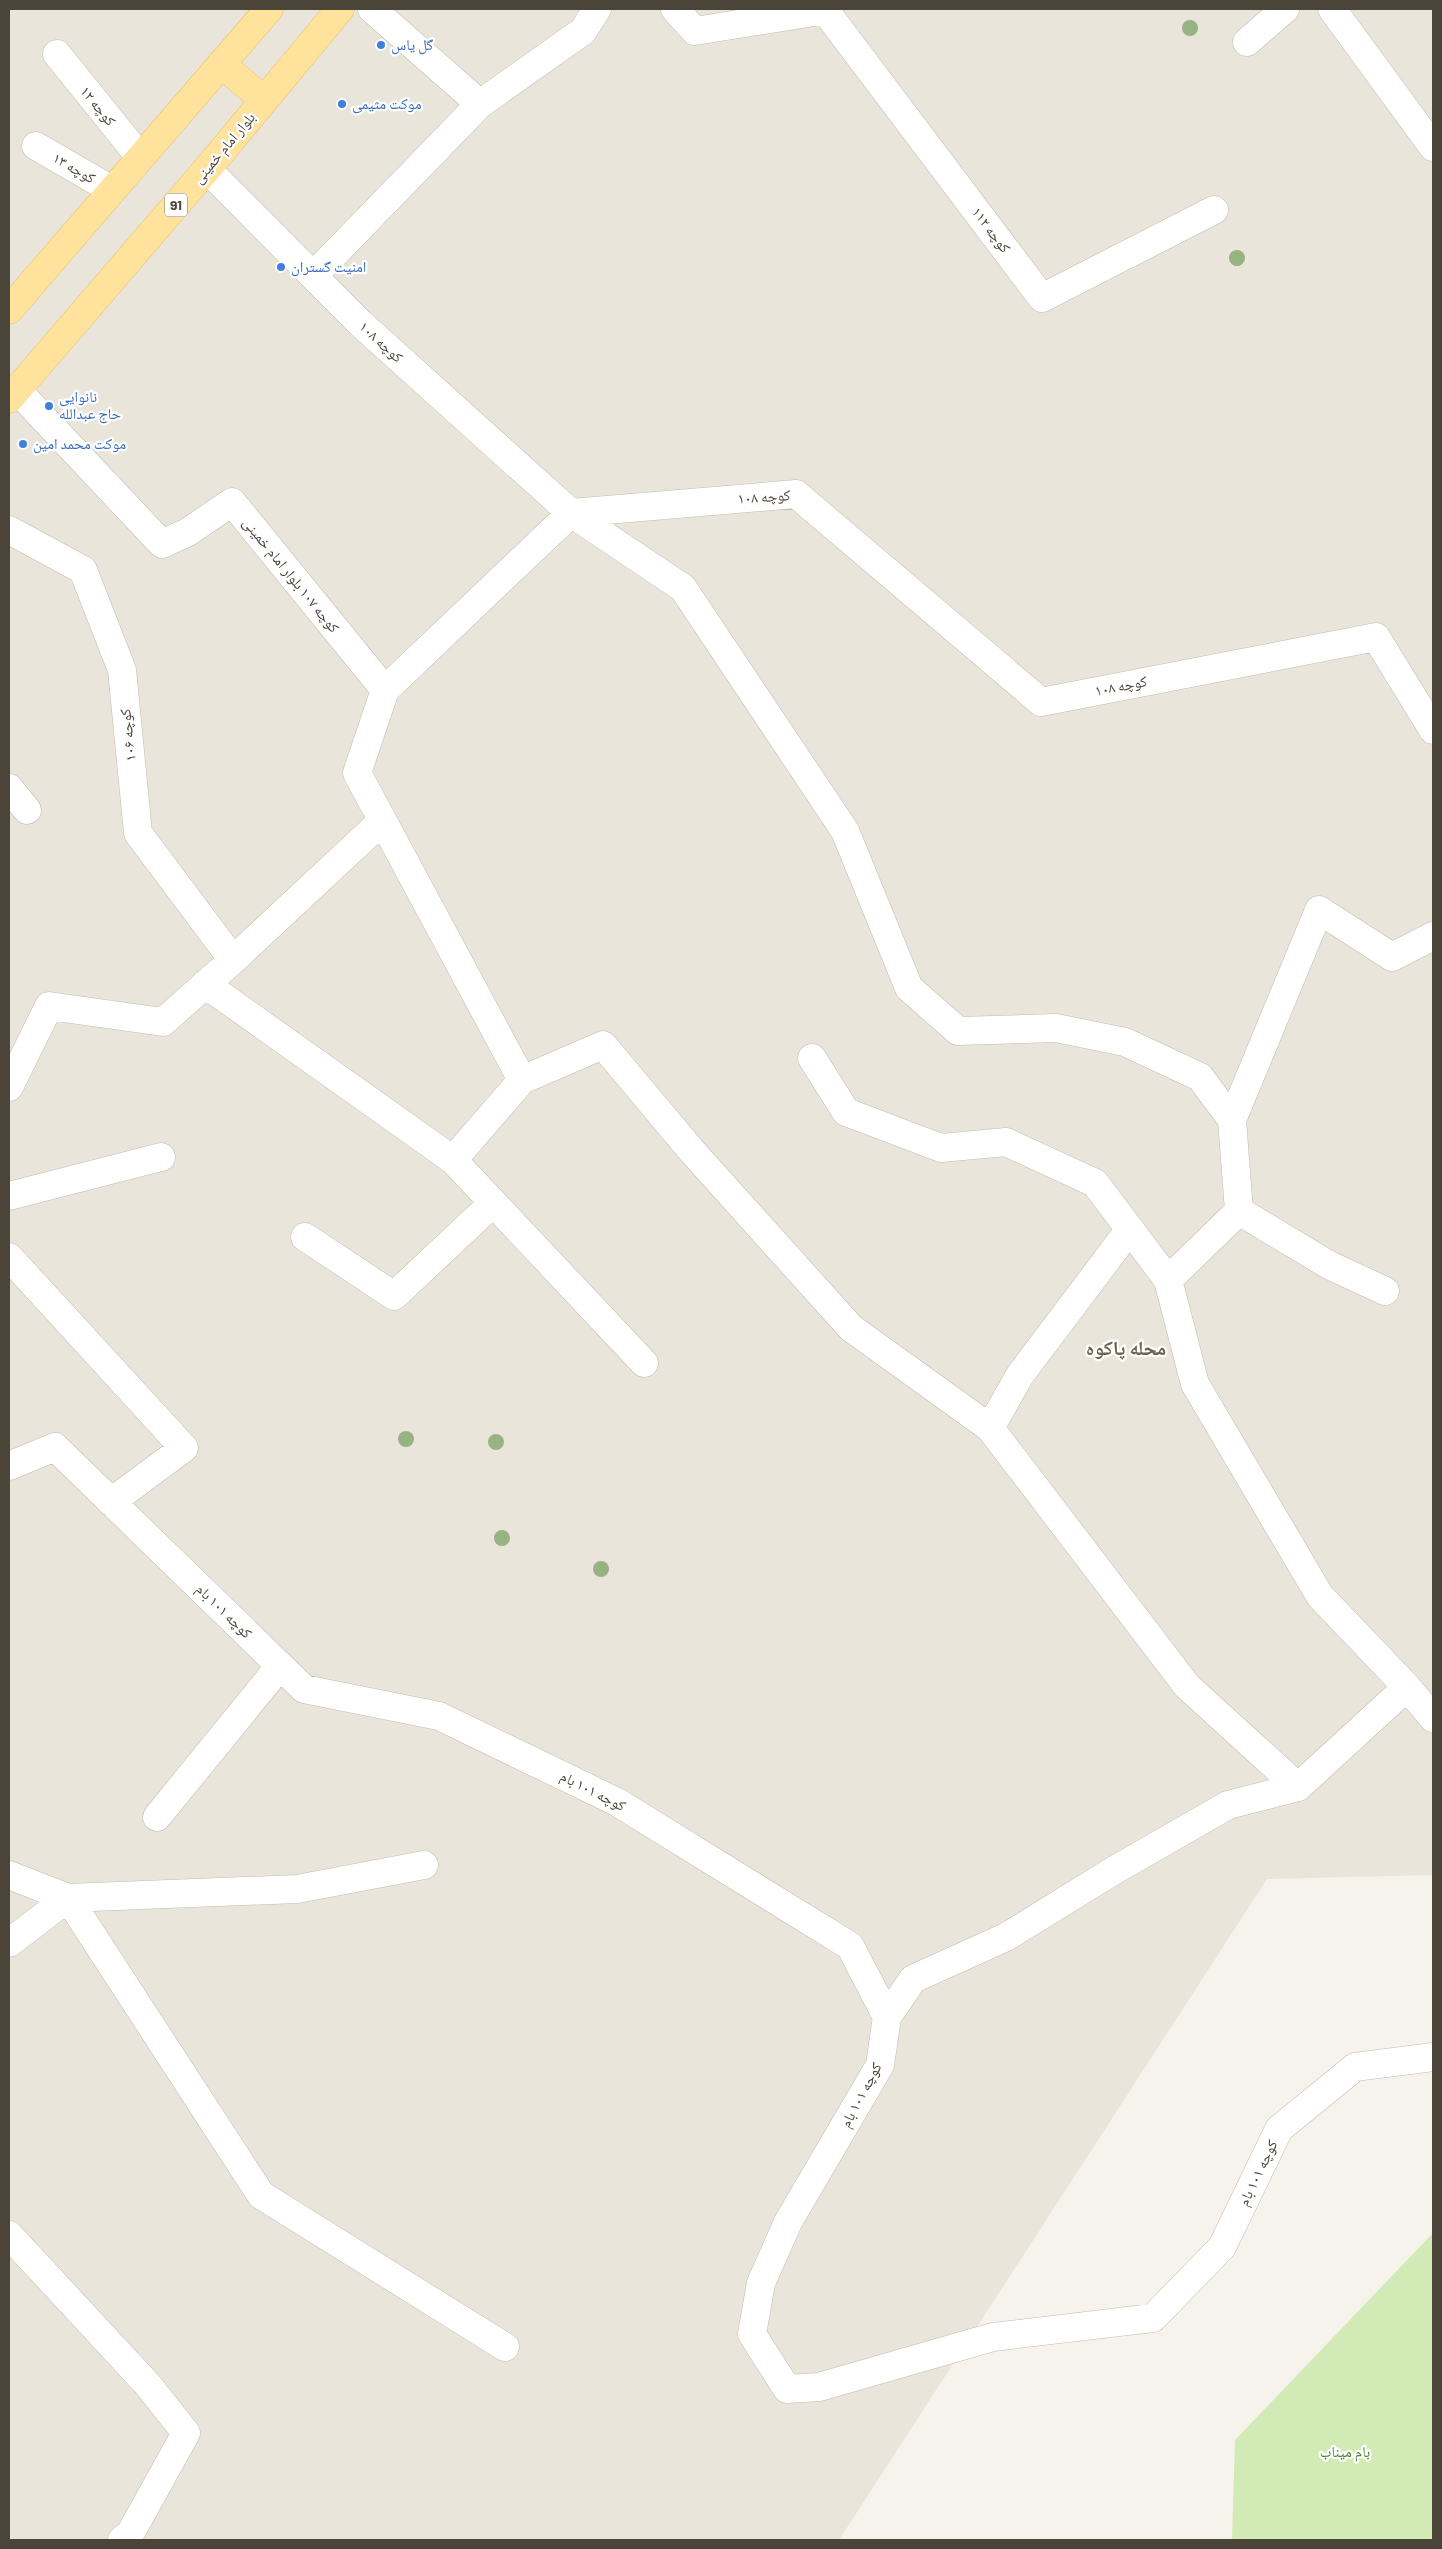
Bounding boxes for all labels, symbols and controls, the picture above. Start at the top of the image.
place label: گل یاس [391,35,434,55]
marker: گل یاس [375,39,387,51]
street label: کوچه ۱۲ [77,82,120,130]
place label: موکت مثیمی [352,94,422,114]
marker: موکت مثیمی [336,98,348,110]
street label: بلوار امام خمینی [188,108,260,188]
street label: کوچه ۱۳ [50,148,99,187]
road number: 91 [165,194,187,216]
street label: کوچه ۱۱۲ [968,203,1015,256]
place label: امنیت گستران [291,257,366,277]
marker: امنیت گستران [275,261,287,273]
street label: کوچه ۱۰۸ [355,317,407,366]
place label: نانوایی حاج عبدالله [59,387,122,424]
marker: نانوایی حاج عبدالله [43,400,55,412]
place label: موکت محمد امین [33,434,126,454]
marker: موکت محمد امین [17,438,29,450]
street label: کوچه ۱۰۸ [737,485,791,508]
street label: کوچه ۱۰۷ بلوار امام خمینی [238,513,344,637]
street label: کوچه ۱۰۸ [1093,671,1149,700]
street label: کوچه ۱۰۶ [115,708,140,762]
district label: محله پاکوه [1086,1335,1166,1360]
street label: کوچه ۱۰۱ بام [191,1579,257,1643]
street label: کوچه ۱۰۱ بام [557,1766,629,1816]
street label: کوچه ۱۰۱ بام [835,2059,887,2131]
street label: کوچه ۱۰۱ بام [1233,2137,1283,2209]
park label: بام میناب [1320,2442,1370,2462]

